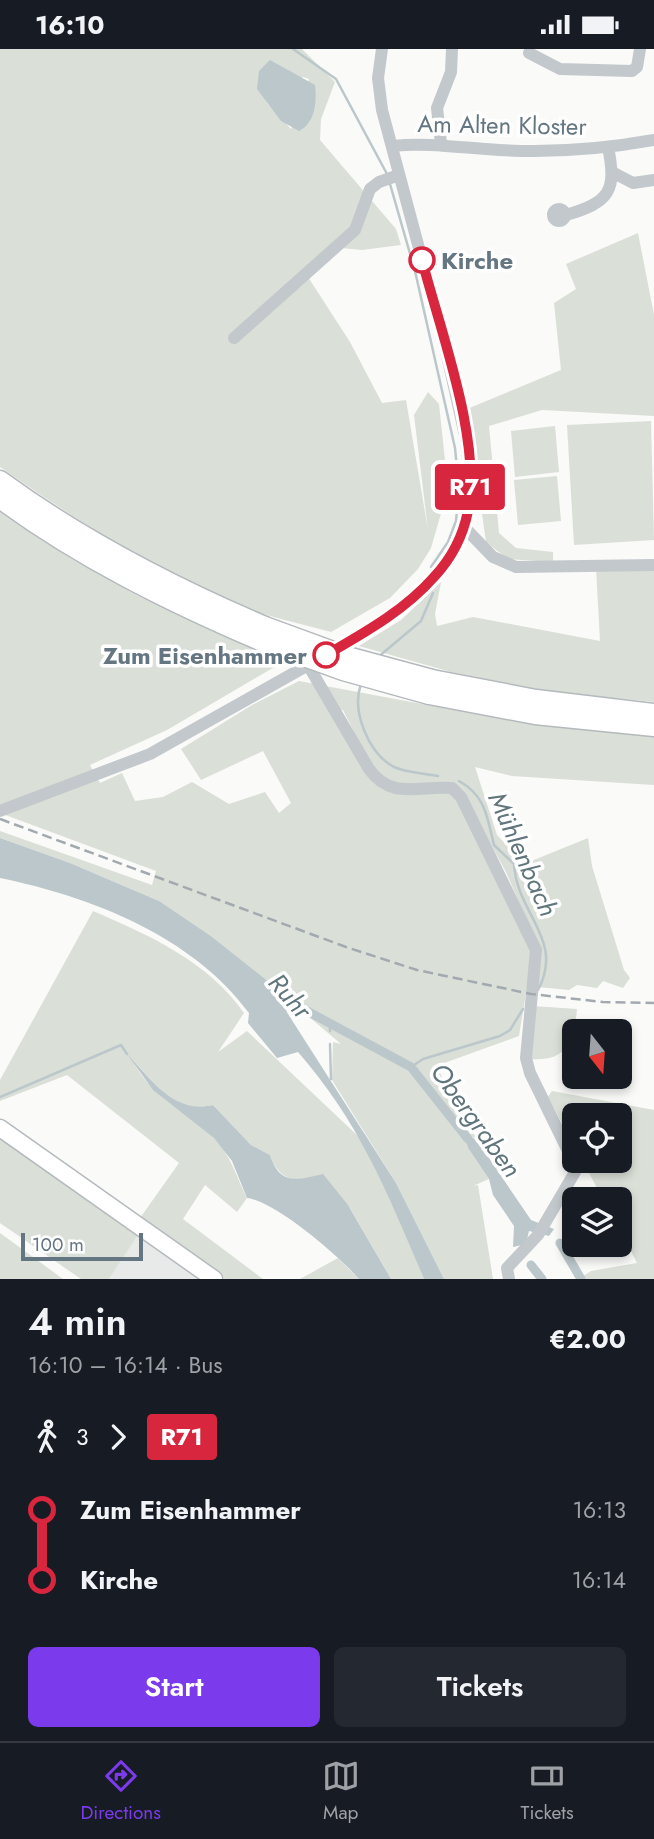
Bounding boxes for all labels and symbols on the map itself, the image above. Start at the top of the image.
street label: Am Alten Kloster [417,106,588,144]
place label: Kirche [441,243,513,278]
marker: Kirche [409,247,435,273]
line badge: R71 [430,464,510,510]
place label: Zum Eisenhammer [103,638,307,673]
marker: Zum Eisenhammer [313,642,339,668]
water label: Mühlenbach [479,786,567,922]
water label: Ruhr [260,965,321,1028]
north arrow [562,1019,632,1089]
water label: Obergraben [421,1055,531,1185]
scale bar [21,1230,144,1262]

